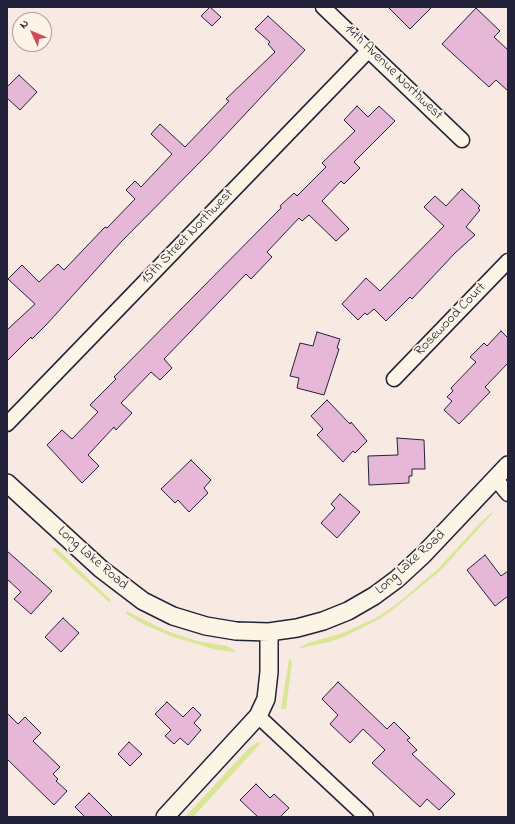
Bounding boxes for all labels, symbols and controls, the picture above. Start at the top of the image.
north arrow [12,12,52,52]
text: N [16,16,32,33]
street label: 14th Avenue Northwest [340,22,446,124]
street label: 15th Street Northwest [138,186,238,288]
street label: Rosewood Court [412,280,490,360]
street label: Long Lake Road [53,524,131,594]
street label: Long Lake Road [373,527,449,599]

